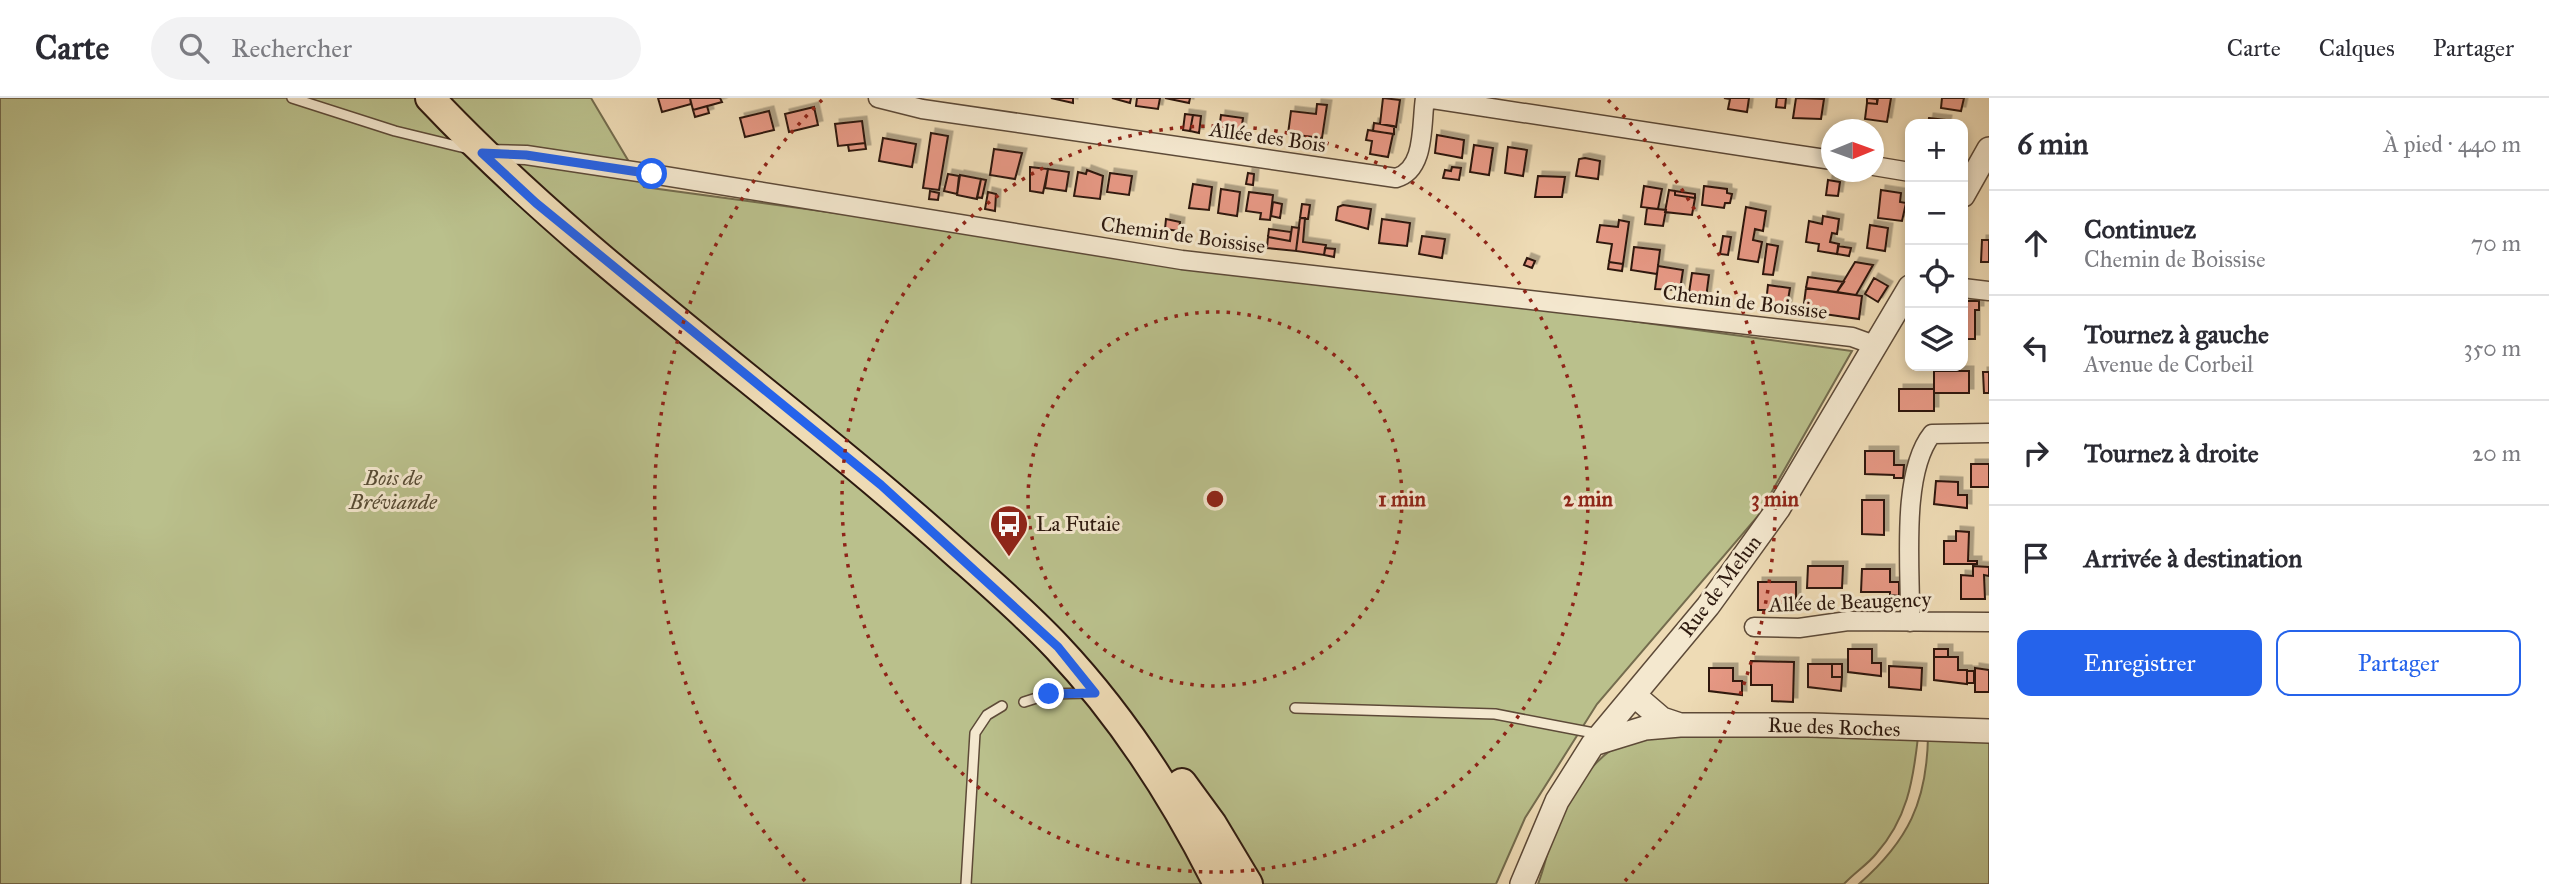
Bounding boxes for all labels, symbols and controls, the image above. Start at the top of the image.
search box [151,17,641,80]
text: Carte [35,28,109,68]
icon: search [175,29,213,67]
text: Rechercher [231,32,352,64]
text: Carte [2227,33,2281,63]
text: Calques [2319,33,2395,63]
text: Partager [2433,33,2514,63]
street label: Allée des Bois [1207,116,1328,158]
north arrow [1821,119,1884,182]
map controls [1905,119,1968,371]
button: + [1905,119,1968,182]
text: 6 min [2017,126,2089,162]
text: À pied · 440 m [2383,130,2521,158]
route start [636,158,667,189]
button: − [1905,182,1968,245]
street label: Chemin de Boissise [1099,211,1267,259]
text: Continuez [2084,213,2196,245]
icon: ahead [2017,224,2055,262]
text: 70 m [2471,229,2521,257]
button: locate [1905,245,1968,308]
text: Chemin de Boissise [2084,245,2265,273]
street label: Chemin de Boissise [1661,279,1829,325]
button: layers [1905,308,1968,371]
text: Tournez à gauche [2084,318,2269,350]
icon: left [2017,329,2055,367]
text: 350 m [2463,334,2521,362]
text: Avenue de Corbeil [2084,350,2253,378]
icon: right [2017,434,2055,472]
text: Tournez à droite [2084,437,2259,469]
text: 20 m [2472,439,2521,467]
park label: Bois de Bréviande [348,465,438,515]
text: 1 min [1378,486,1426,512]
text: 2 min [1563,486,1613,512]
text: 3 min [1751,486,1799,512]
centre of rings [1203,487,1227,511]
bus stop icon: La Futaie [988,503,1030,558]
place label: La Futaie [1036,511,1121,537]
street label: Rue de Melun [1673,530,1767,642]
icon: arrive [2017,539,2055,577]
text: Arrivée à destination [2084,542,2302,574]
street label: Allée de Beaugency [1767,586,1933,618]
button: Enregistrer [2017,630,2262,696]
button: Partager [2276,630,2521,696]
route end [1033,678,1064,709]
street label: Rue des Roches [1767,712,1901,742]

